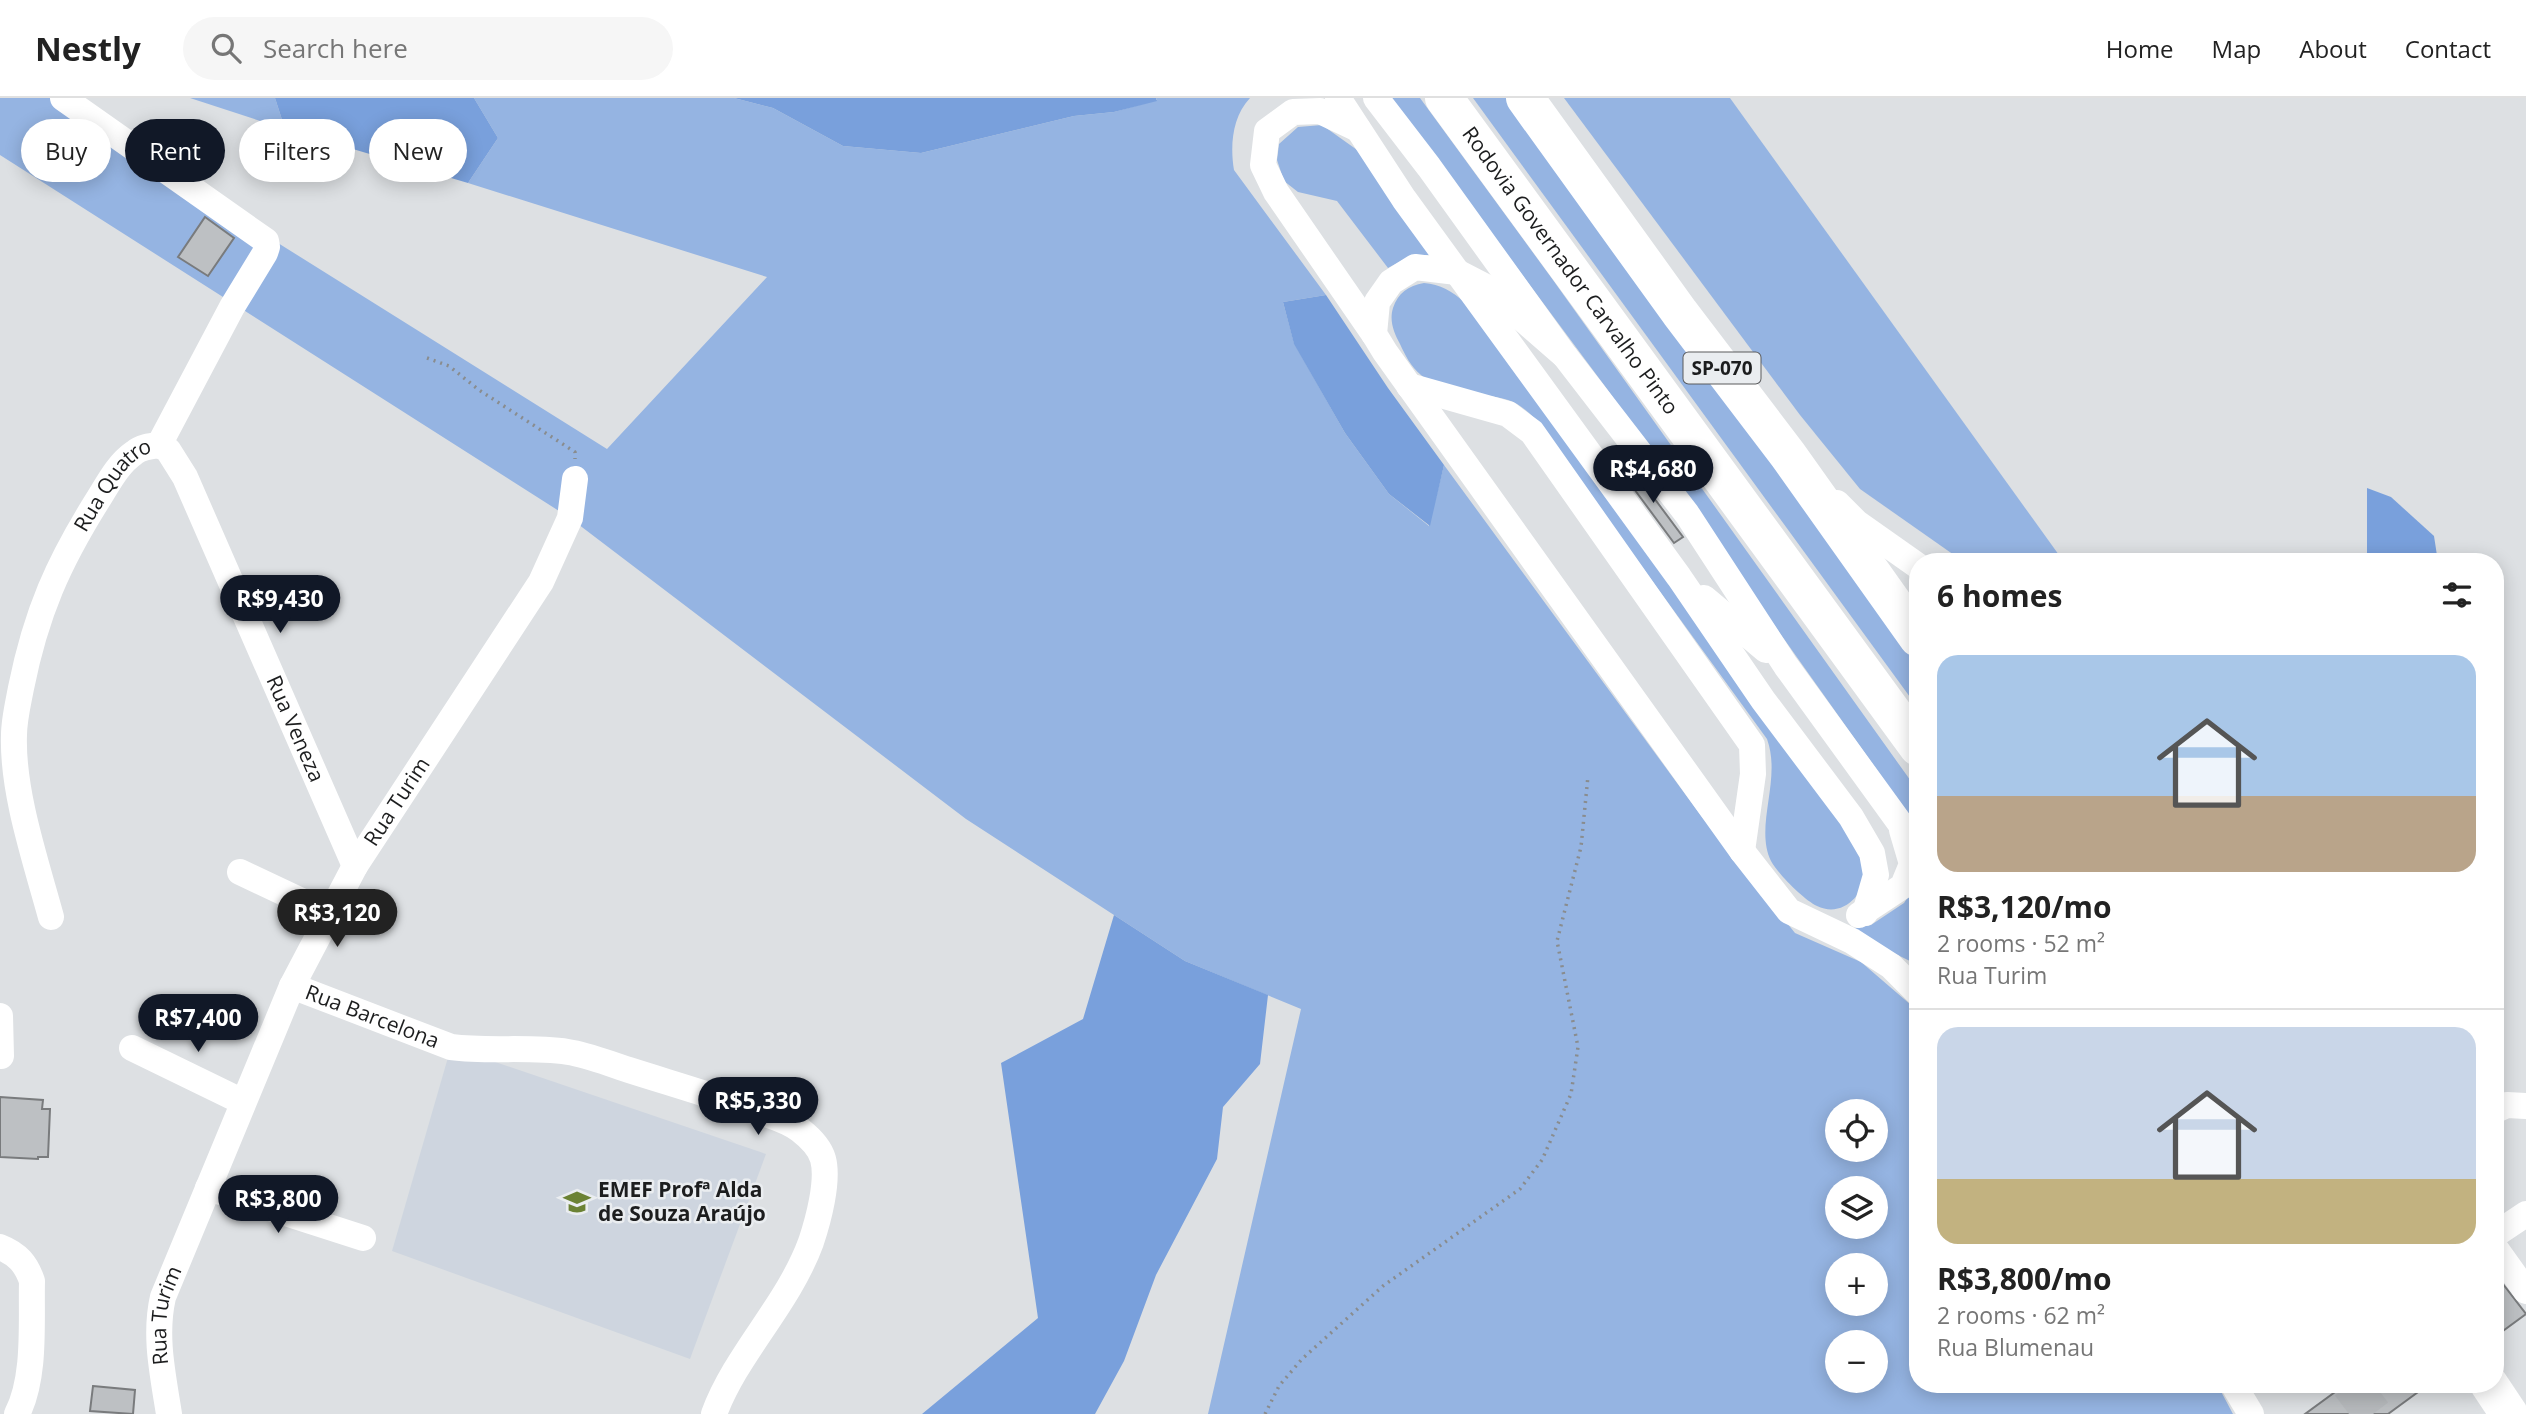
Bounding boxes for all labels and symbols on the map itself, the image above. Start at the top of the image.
street label: Rodovia Governador Carvalho Pinto [1457,121,1686,420]
road number: SP-070 [1684,352,1760,384]
street label: Rua Quatro [67,431,154,536]
pin: R$4,680 [1588,446,1718,505]
pin: R$9,430 [215,575,345,635]
street label: Rua Veneza [260,671,332,786]
street label: Rua Turim [357,751,436,851]
pin: R$3,120 [272,890,402,949]
street label: Rua Barcelona [302,978,444,1054]
pin: R$7,400 [133,995,263,1054]
pin: R$5,330 [693,1077,823,1137]
place label: EMEF Profª Alda de Souza Araújo [598,1175,766,1227]
pin: R$3,800 [213,1176,343,1235]
school or university icon: EMEF Profª Alda de Souza Araújo [562,1187,592,1217]
street label: Rua Turim [144,1261,187,1367]

